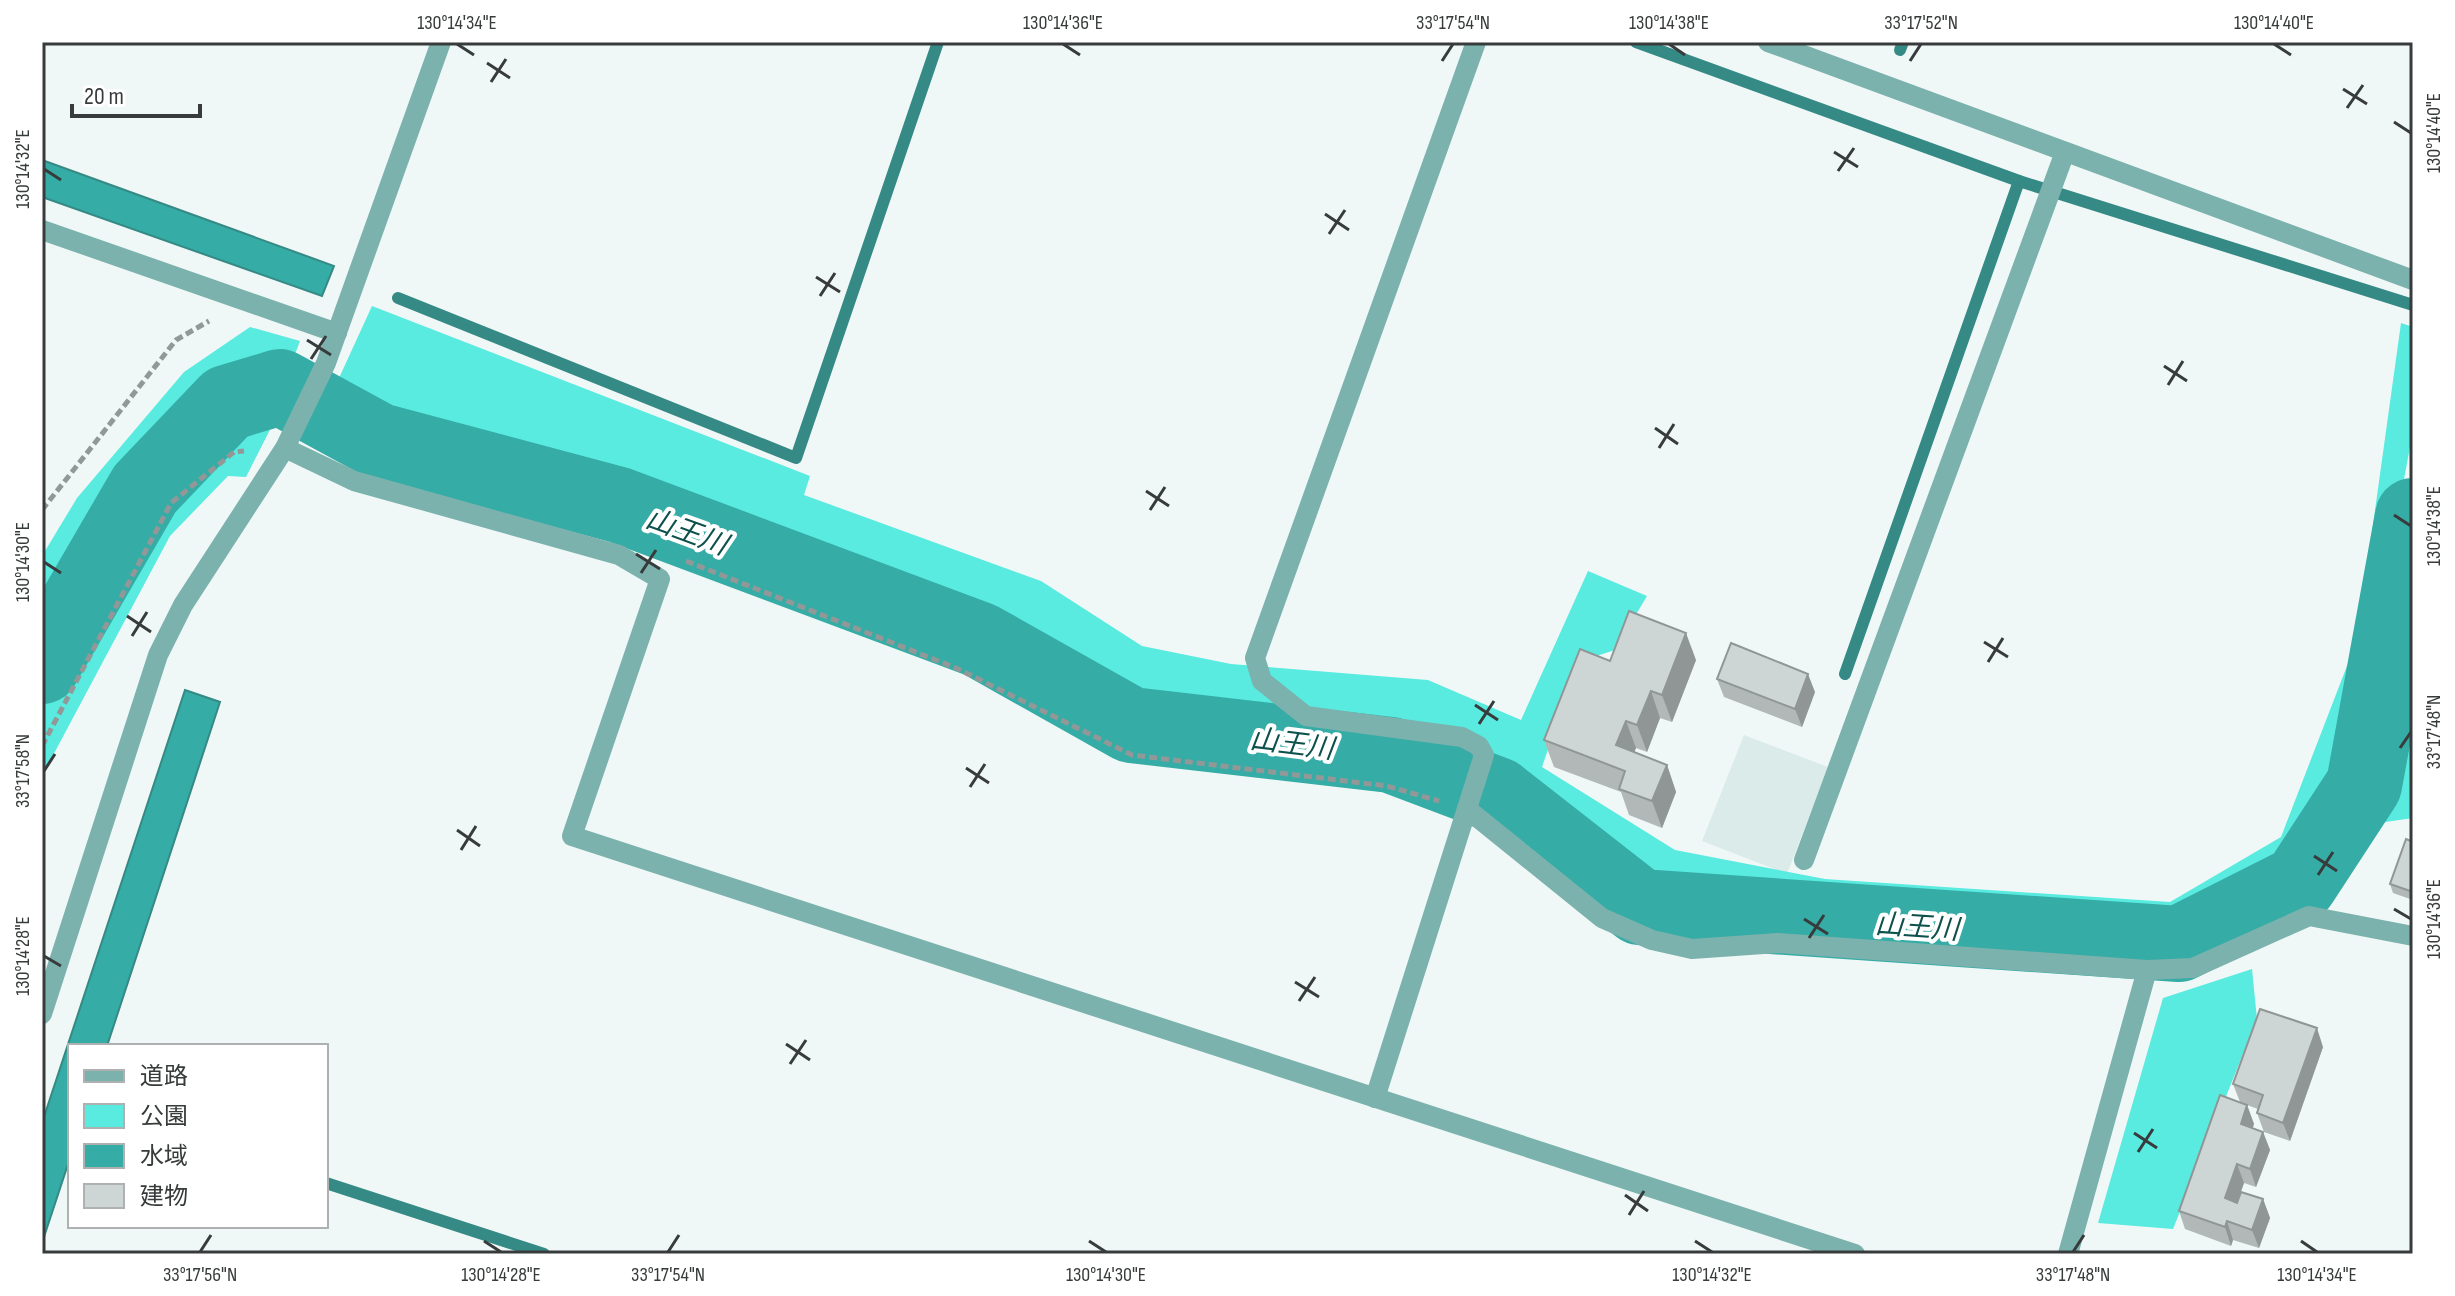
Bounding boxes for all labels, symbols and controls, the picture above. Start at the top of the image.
text: 130°14'34"E [417,11,497,35]
text: 130°14'36"E [1023,11,1103,35]
text: 33°17'54"N [1416,11,1490,35]
text: 130°14'38"E [1629,11,1709,35]
text: 33°17'52"N [1884,11,1958,35]
text: 130°14'40"E [2234,11,2314,35]
scale bar [72,68,200,118]
text: 20 m [84,82,124,111]
text: 130°14'40"E [2422,93,2446,173]
text: 130°14'32"E [11,129,35,209]
text: 130°14'38"E [2422,486,2446,566]
water label: 山王川 [641,503,734,563]
text: 130°14'30"E [11,522,35,602]
text: 33°17'48"N [2422,695,2446,769]
water label: 山王川 [1248,723,1338,766]
text: 33°17'58"N [11,734,35,808]
text: 130°14'36"E [2422,879,2446,959]
water label: 山王川 [1874,908,1963,947]
text: 130°14'28"E [11,916,35,996]
legend [68,1044,328,1228]
text: 道路 [140,1062,188,1091]
text: 公園 [140,1102,188,1131]
text: 水域 [140,1142,188,1171]
text: 建物 [140,1182,188,1211]
text: 33°17'56"N [163,1263,237,1287]
text: 130°14'28"E [461,1263,541,1287]
text: 33°17'54"N [631,1263,705,1287]
text: 130°14'30"E [1066,1263,1146,1287]
text: 130°14'32"E [1672,1263,1752,1287]
text: 33°17'48"N [2036,1263,2110,1287]
text: 130°14'34"E [2277,1263,2357,1287]

